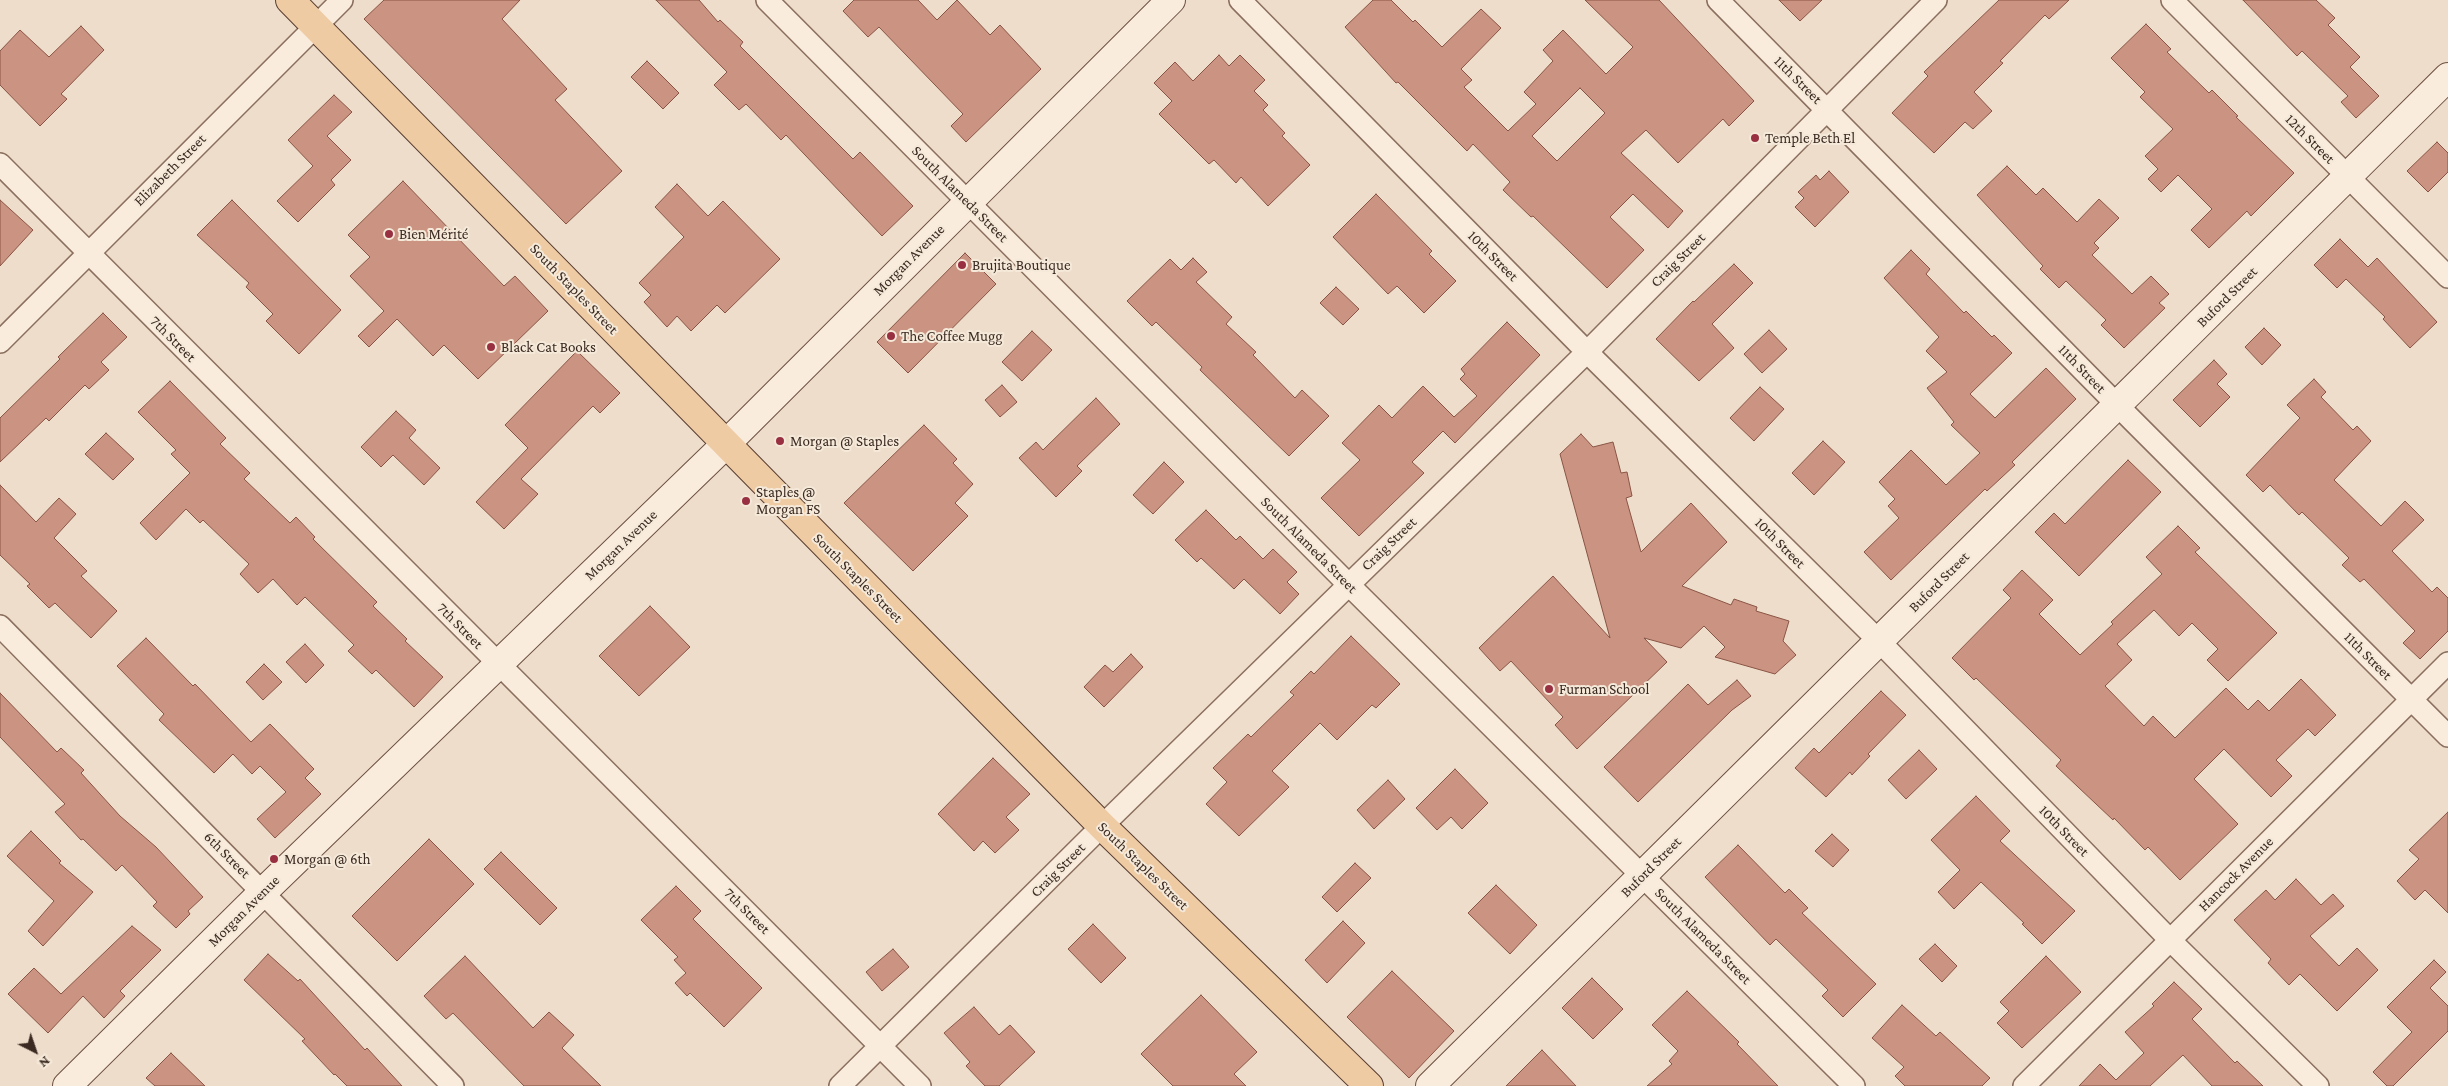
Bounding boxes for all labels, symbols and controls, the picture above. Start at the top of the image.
street label: 11th Street [1770,52,1826,108]
street label: 12th Street [2281,110,2339,168]
place label: Temple Beth El [1765,129,1855,147]
street label: Elizabeth Street [130,130,210,210]
marker: Temple Beth El [1749,132,1761,144]
street label: South Alameda Street [908,142,1012,246]
street label: Morgan Avenue [869,220,949,300]
place label: Bien Mérité [399,225,468,243]
street label: 10th Street [1464,227,1522,285]
marker: Bien Mérité [383,228,395,240]
street label: Craig Street [1647,229,1709,291]
street label: South Staples Street [526,240,622,338]
place label: Brujita Boutique [972,256,1070,274]
marker: Brujita Boutique [956,259,968,271]
street label: Buford Street [2193,263,2261,331]
street label: 7th Street [146,312,200,366]
place label: The Coffee Mugg [901,327,1003,345]
marker: The Coffee Mugg [885,330,897,342]
place label: Black Cat Books [501,338,596,356]
marker: Black Cat Books [485,341,497,353]
street label: 11th Street [2054,341,2110,397]
place label: Morgan @ Staples [790,432,899,450]
marker: Morgan @ Staples [774,435,786,447]
place label: Staples @ Morgan FS [756,483,820,518]
street label: South Alameda Street [1257,493,1361,597]
marker: Staples @ Morgan FS [740,495,752,507]
street label: Morgan Avenue [581,506,661,584]
street label: Craig Street [1358,513,1420,575]
street label: 10th Street [1751,514,1809,572]
street label: South Staples Street [809,529,907,627]
street label: Buford Street [1905,548,1973,616]
street label: 7th Street [433,599,487,653]
street label: 11th Street [2340,628,2396,684]
place label: Furman School [1559,680,1649,698]
marker: Furman School [1543,683,1555,695]
street label: 10th Street [2035,802,2093,860]
street label: South Staples Street [1094,818,1192,914]
street label: 6th Street [200,828,254,882]
street label: Buford Street [1617,833,1685,901]
street label: Hancock Avenue [2195,833,2277,915]
street label: Craig Street [1027,839,1089,901]
place label: Morgan @ 6th [284,850,371,868]
marker: Morgan @ 6th [268,853,280,865]
street label: Morgan Avenue [204,871,284,951]
street label: 7th Street [720,884,774,938]
street label: South Alameda Street [1651,884,1755,988]
north arrow [10,1026,60,1076]
text: N [36,1053,54,1071]

